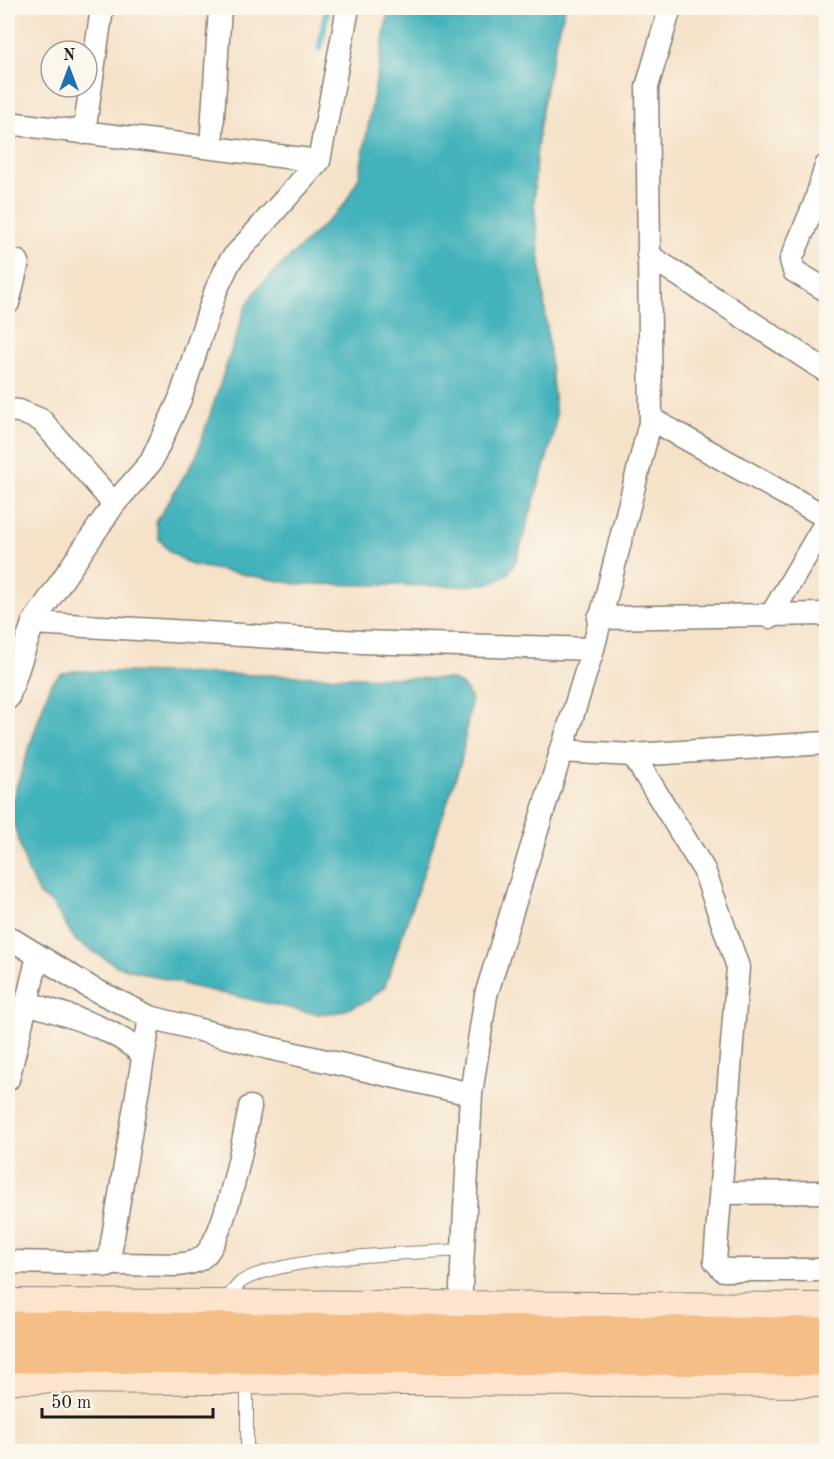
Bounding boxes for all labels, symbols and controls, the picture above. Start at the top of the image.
north arrow [39,39,99,99]
text: N [63,48,76,64]
scale bar [42,1381,213,1419]
text: 50 m [51,1394,91,1412]

